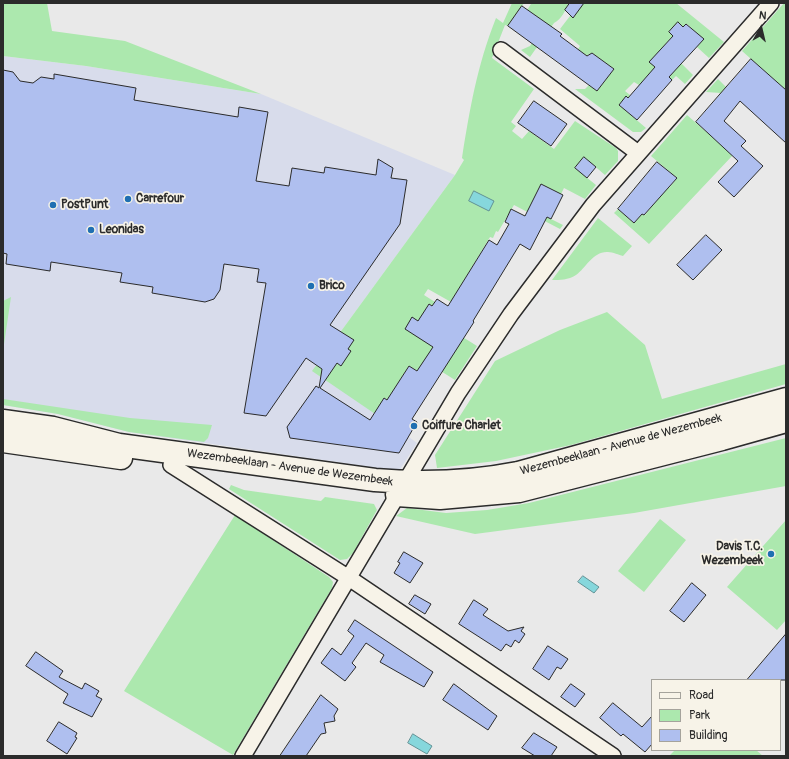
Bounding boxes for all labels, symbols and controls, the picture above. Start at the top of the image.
north arrow [741,8,781,48]
text: N [758,9,767,23]
place label: Carrefour [136,192,184,206]
marker: Carrefour [123,194,133,204]
place label: PostPunt [61,198,108,212]
marker: PostPunt [48,200,58,210]
place label: Leonidas [99,223,144,237]
marker: Leonidas [86,225,96,235]
place label: Brico [319,279,345,293]
marker: Brico [306,281,316,291]
street label: Wezembeeklaan - Avenue de Wezembeek [519,411,723,479]
place label: Coiffure Charlet [422,419,501,433]
marker: Coiffure Charlet [409,421,419,431]
street label: Wezembeeklaan - Avenue de Wezembeek [186,446,394,490]
place label: Davis T.C. Wezembeek [701,540,763,568]
marker: Davis T.C. Wezembeek [766,549,776,559]
legend [651,679,781,751]
text: Road [689,688,714,703]
text: Park [689,708,710,723]
text: Building [689,728,728,743]

